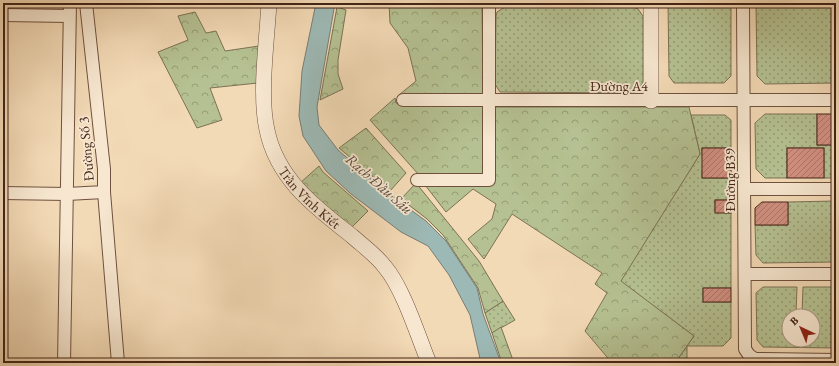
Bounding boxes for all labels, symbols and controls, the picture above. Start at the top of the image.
street label: Đường A4 [590,77,648,95]
street label: Đường Số 3 [74,116,98,182]
street label: Đường B39 [721,148,739,212]
water label: Rạch Đầu Sấu [342,149,417,218]
street label: Trần Vĩnh Kiết [274,163,345,233]
north arrow [781,308,821,348]
text: B [787,313,801,328]

